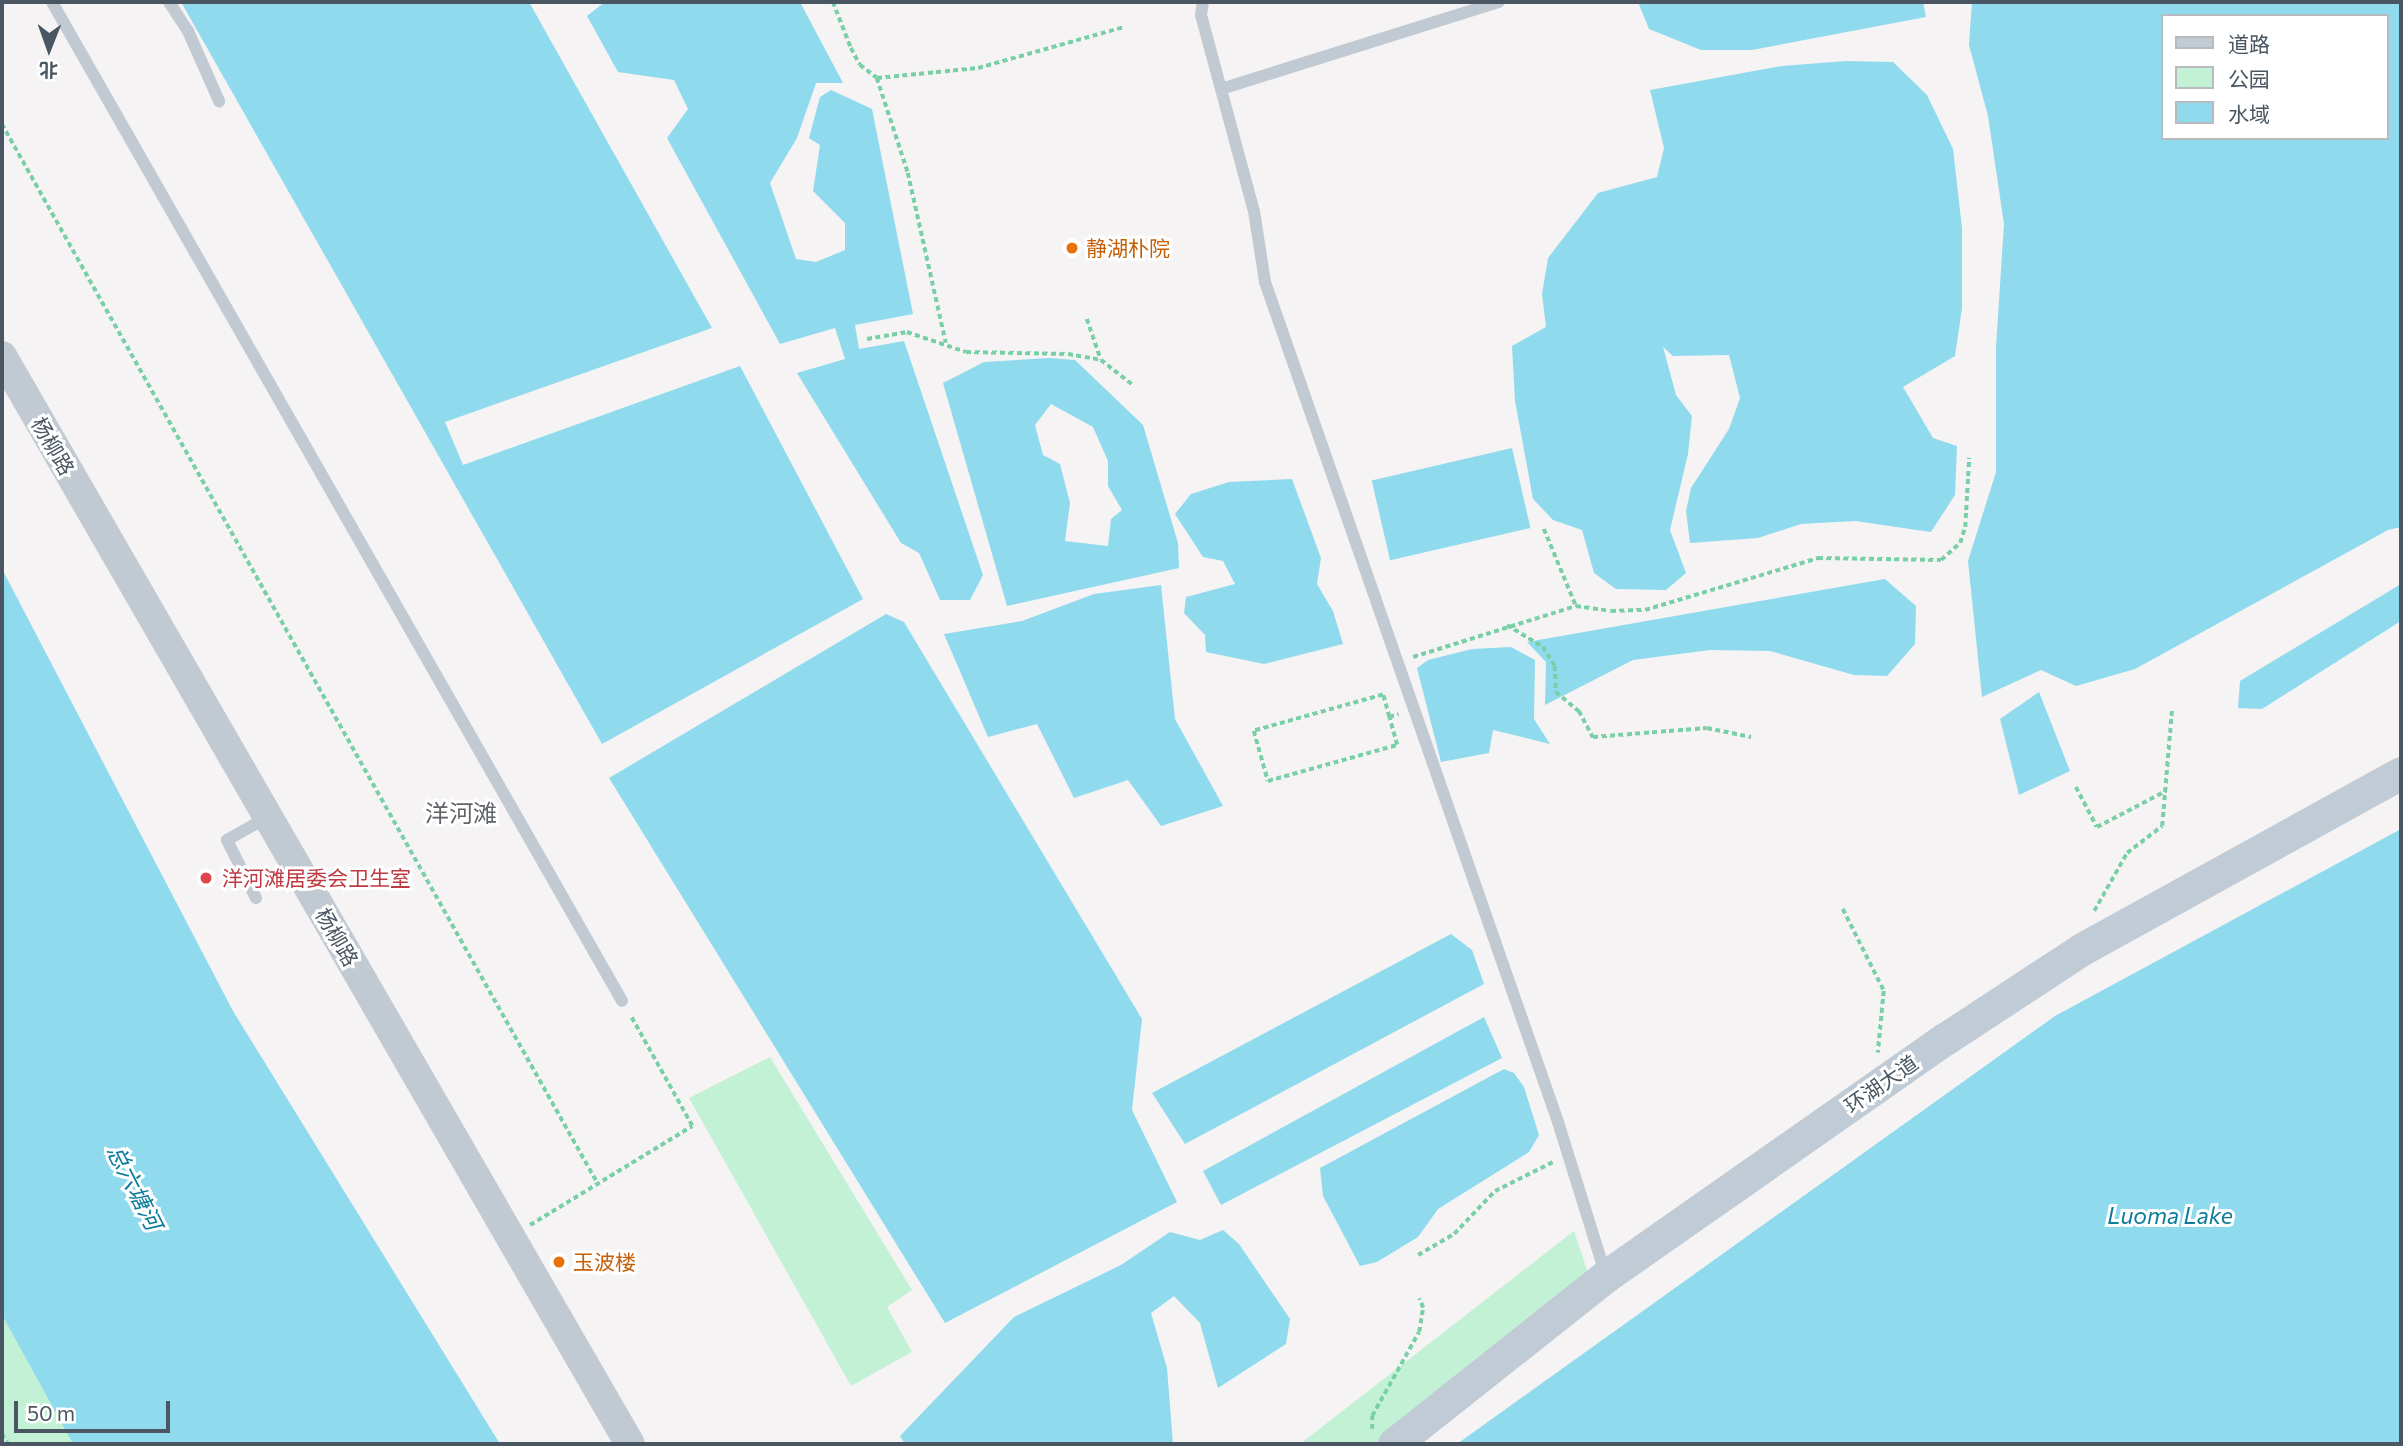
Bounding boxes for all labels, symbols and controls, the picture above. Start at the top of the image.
north arrow [14,14,84,84]
legend [2162,14,2389,140]
text: 道路 [2228,31,2270,56]
text: 北 [39,59,58,82]
text: 公园 [2228,66,2270,91]
text: 水域 [2228,101,2270,126]
place label: 静湖朴院 [1086,235,1170,261]
marker: 静湖朴院 [1064,240,1080,256]
street label: 杨柳路 [26,412,80,480]
district label: 洋河滩 [425,799,497,827]
place label: 洋河滩居委会卫生室 [222,865,411,891]
marker: 洋河滩居委会卫生室 [196,868,216,888]
street label: 杨柳路 [310,903,364,971]
street label: 环湖大道 [1839,1050,1923,1118]
water label: 总六塘河 [102,1140,168,1234]
water label: Luoma Lake [2107,1201,2233,1229]
place label: 玉波楼 [573,1249,636,1275]
marker: 玉波楼 [551,1254,567,1270]
scale bar [18,1386,173,1430]
text: 50 m [27,1400,75,1425]

